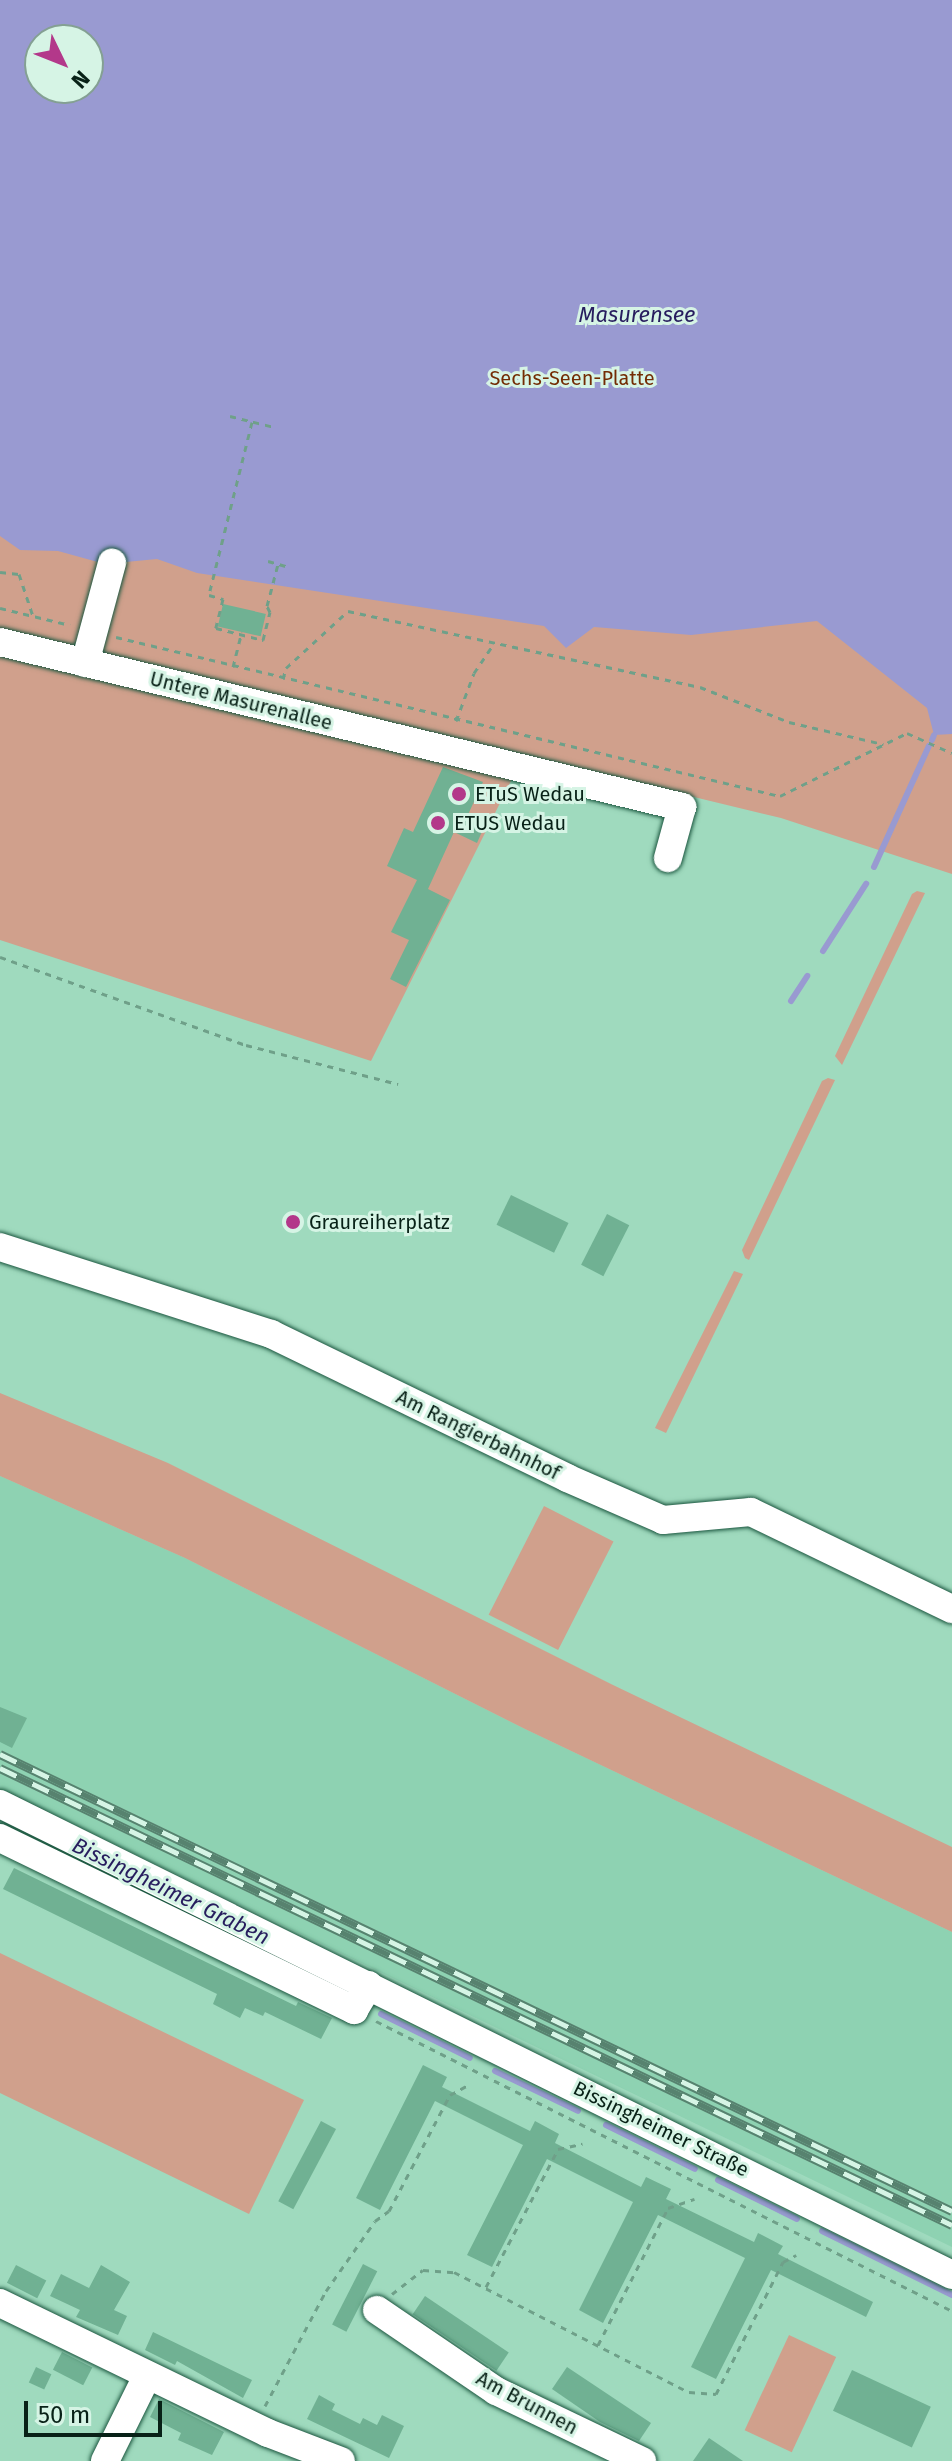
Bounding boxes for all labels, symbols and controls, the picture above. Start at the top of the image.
north arrow [24,24,104,104]
text: N [66,65,95,94]
water label: Masurensee [579,302,695,328]
park label: Sechs-Seen-Platte [489,366,655,390]
street label: Untere Masurenallee [147,667,335,735]
place label: ETuS Wedau [475,782,585,806]
marker: ETuS Wedau [450,785,468,803]
place label: ETUS Wedau [454,811,566,835]
marker: ETUS Wedau [429,814,447,832]
place label: Graureiherplatz [309,1210,450,1234]
marker: Graureiherplatz [284,1213,302,1231]
street label: Am Rangierbahnhof [392,1385,564,1485]
water label: Bissingheimer Graben [68,1832,274,1950]
street label: Bissingheimer Straße [569,2076,753,2182]
street label: Am Brunnen [472,2366,582,2440]
scale bar [28,2385,166,2435]
text: 50 m [38,2401,90,2429]

